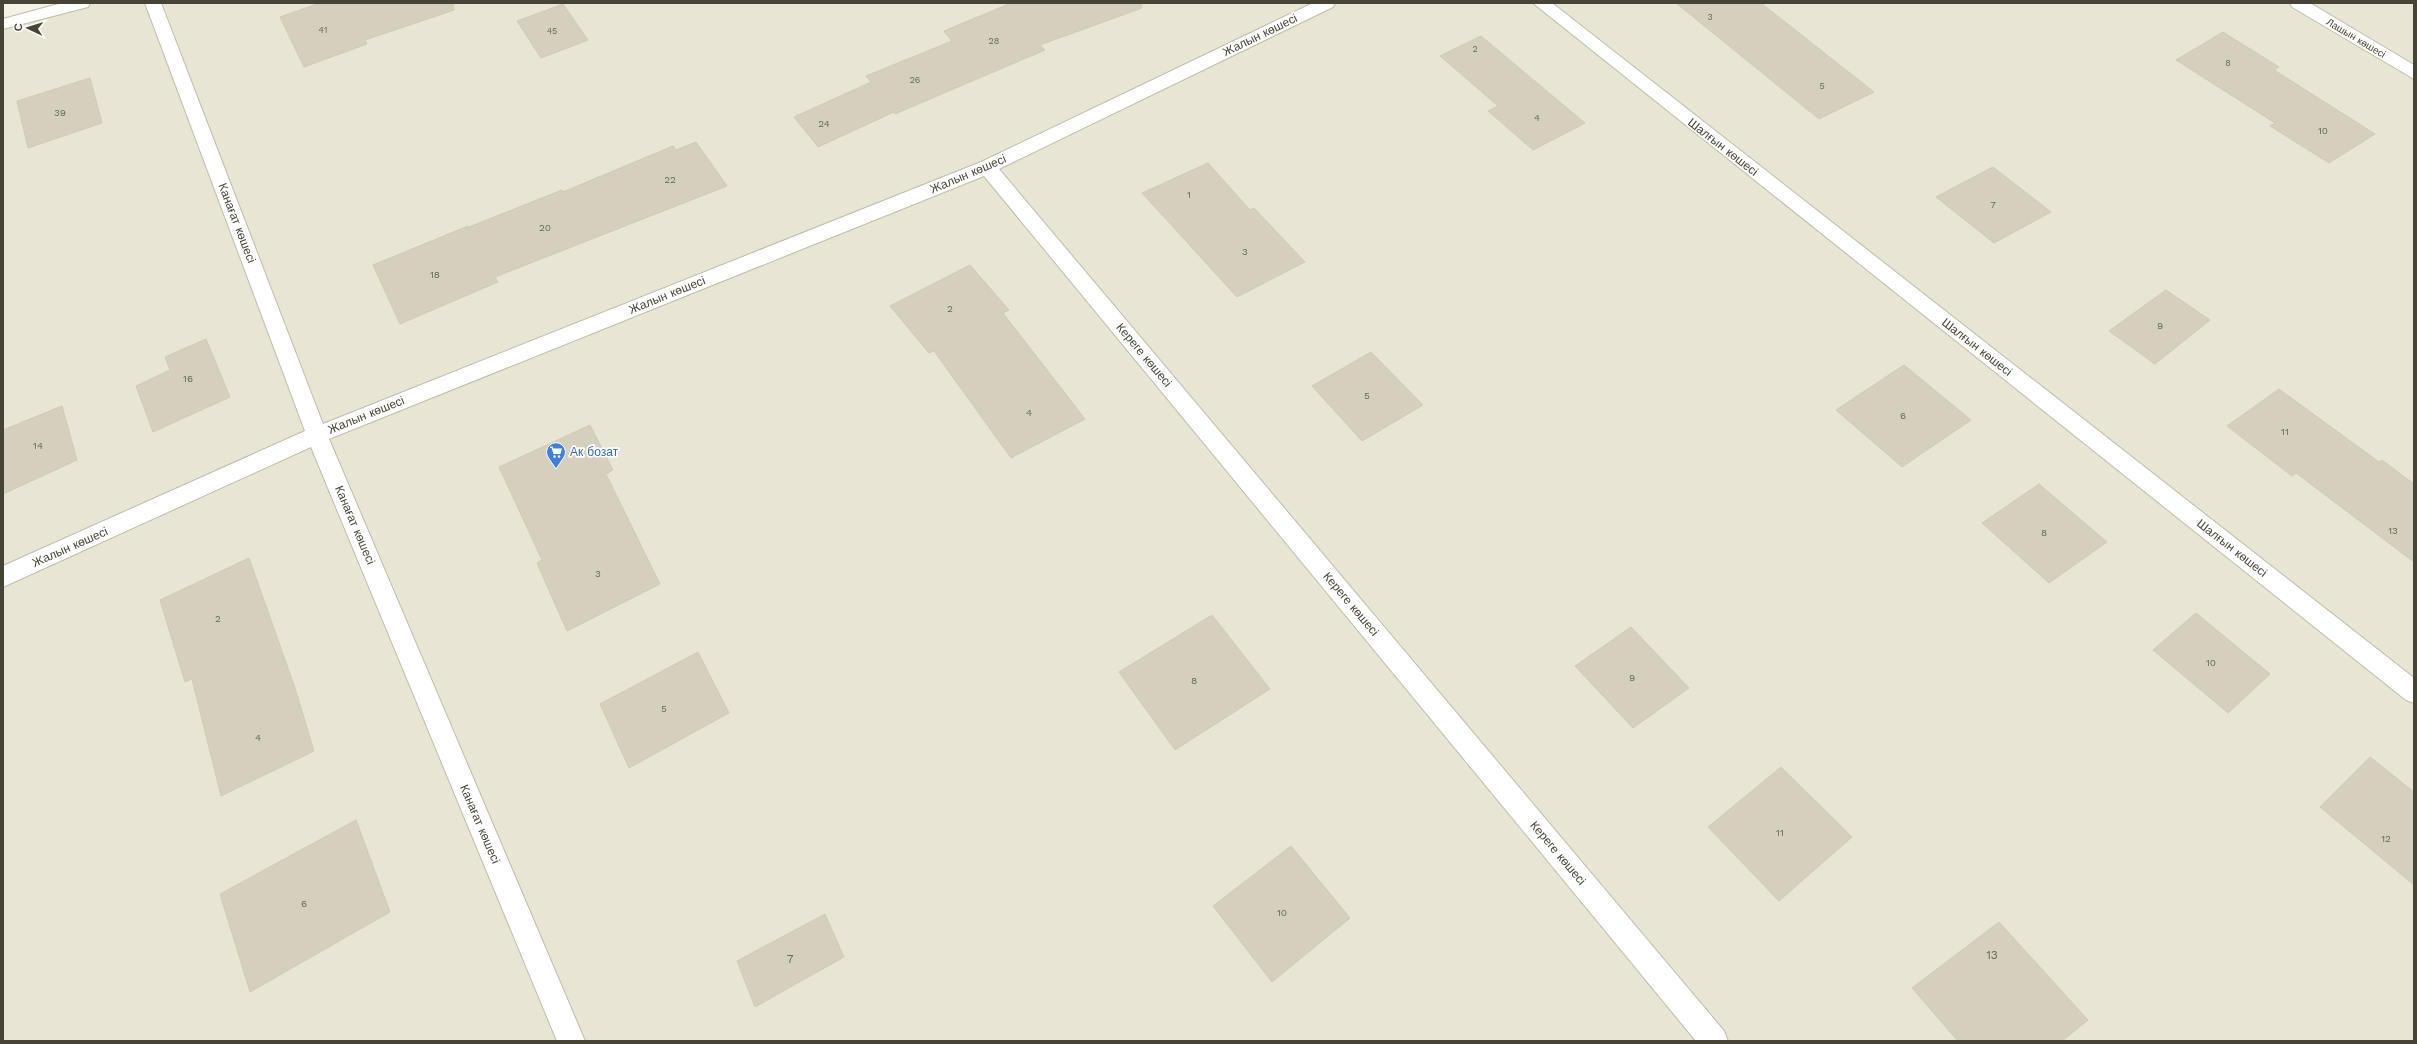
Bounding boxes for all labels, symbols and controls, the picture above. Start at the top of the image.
north arrow [8,8,48,48]
street label: Жалын көшесі [1220,11,1300,59]
house number: 3 [1707,12,1713,22]
street label: Лашын көшесі [2324,16,2388,60]
text: С [12,23,25,32]
house number: 41 [319,25,327,35]
house number: 45 [547,26,557,36]
house number: 28 [989,36,999,46]
house number: 2 [1472,44,1478,54]
house number: 8 [2225,58,2231,68]
house number: 26 [910,75,920,85]
house number: 5 [1819,81,1825,91]
house number: 39 [54,107,66,118]
house number: 4 [1534,112,1540,123]
street label: Шалғын көшесі [1685,115,1761,179]
house number: 24 [818,118,830,129]
house number: 10 [2318,125,2328,136]
street label: Жалын көшесі [928,152,1008,196]
house number: 22 [664,174,676,185]
street label: Канағат көшесі [215,181,259,265]
house number: 1 [1187,189,1191,200]
house number: 7 [1990,199,1996,210]
house number: 20 [539,222,551,233]
house number: 3 [1242,246,1248,257]
house number: 18 [430,269,440,280]
street label: Жалын көшесі [627,273,707,317]
house number: 2 [947,303,953,314]
street label: Шалғын көшесі [1939,315,2015,379]
street label: Кереге көшесі [1113,320,1175,390]
house number: 9 [2157,320,2163,331]
house number: 16 [183,373,193,384]
house number: 5 [1364,390,1370,401]
street label: Жалын көшесі [326,393,406,437]
house number: 4 [1026,407,1032,418]
house number: 6 [1900,410,1906,421]
house number: 11 [2281,426,2289,437]
house number: 14 [33,440,43,451]
supermarket icon: Ак бозат [545,441,567,469]
place label: Ак бозат [570,445,619,459]
street label: Канағат көшесі [332,483,378,567]
street label: Шалғын көшесі [2194,516,2270,580]
street label: Жалын көшесі [30,524,110,570]
house number: 13 [2388,525,2398,536]
house number: 8 [2041,527,2047,538]
house number: 3 [595,568,601,579]
street label: Кереге көшесі [1320,569,1382,639]
house number: 2 [215,613,221,624]
house number: 10 [2206,657,2216,668]
house number: 9 [1629,672,1635,683]
house number: 8 [1191,675,1197,686]
house number: 5 [661,703,667,714]
house number: 4 [255,732,261,743]
street label: Канағат көшесі [457,782,503,866]
street label: Кереге көшесі [1527,818,1589,888]
house number: 11 [1776,827,1784,838]
house number: 12 [2381,833,2391,844]
house number: 6 [301,898,307,909]
house number: 10 [1277,907,1287,918]
house number: 13 [1986,948,1998,962]
house number: 7 [787,952,794,966]

